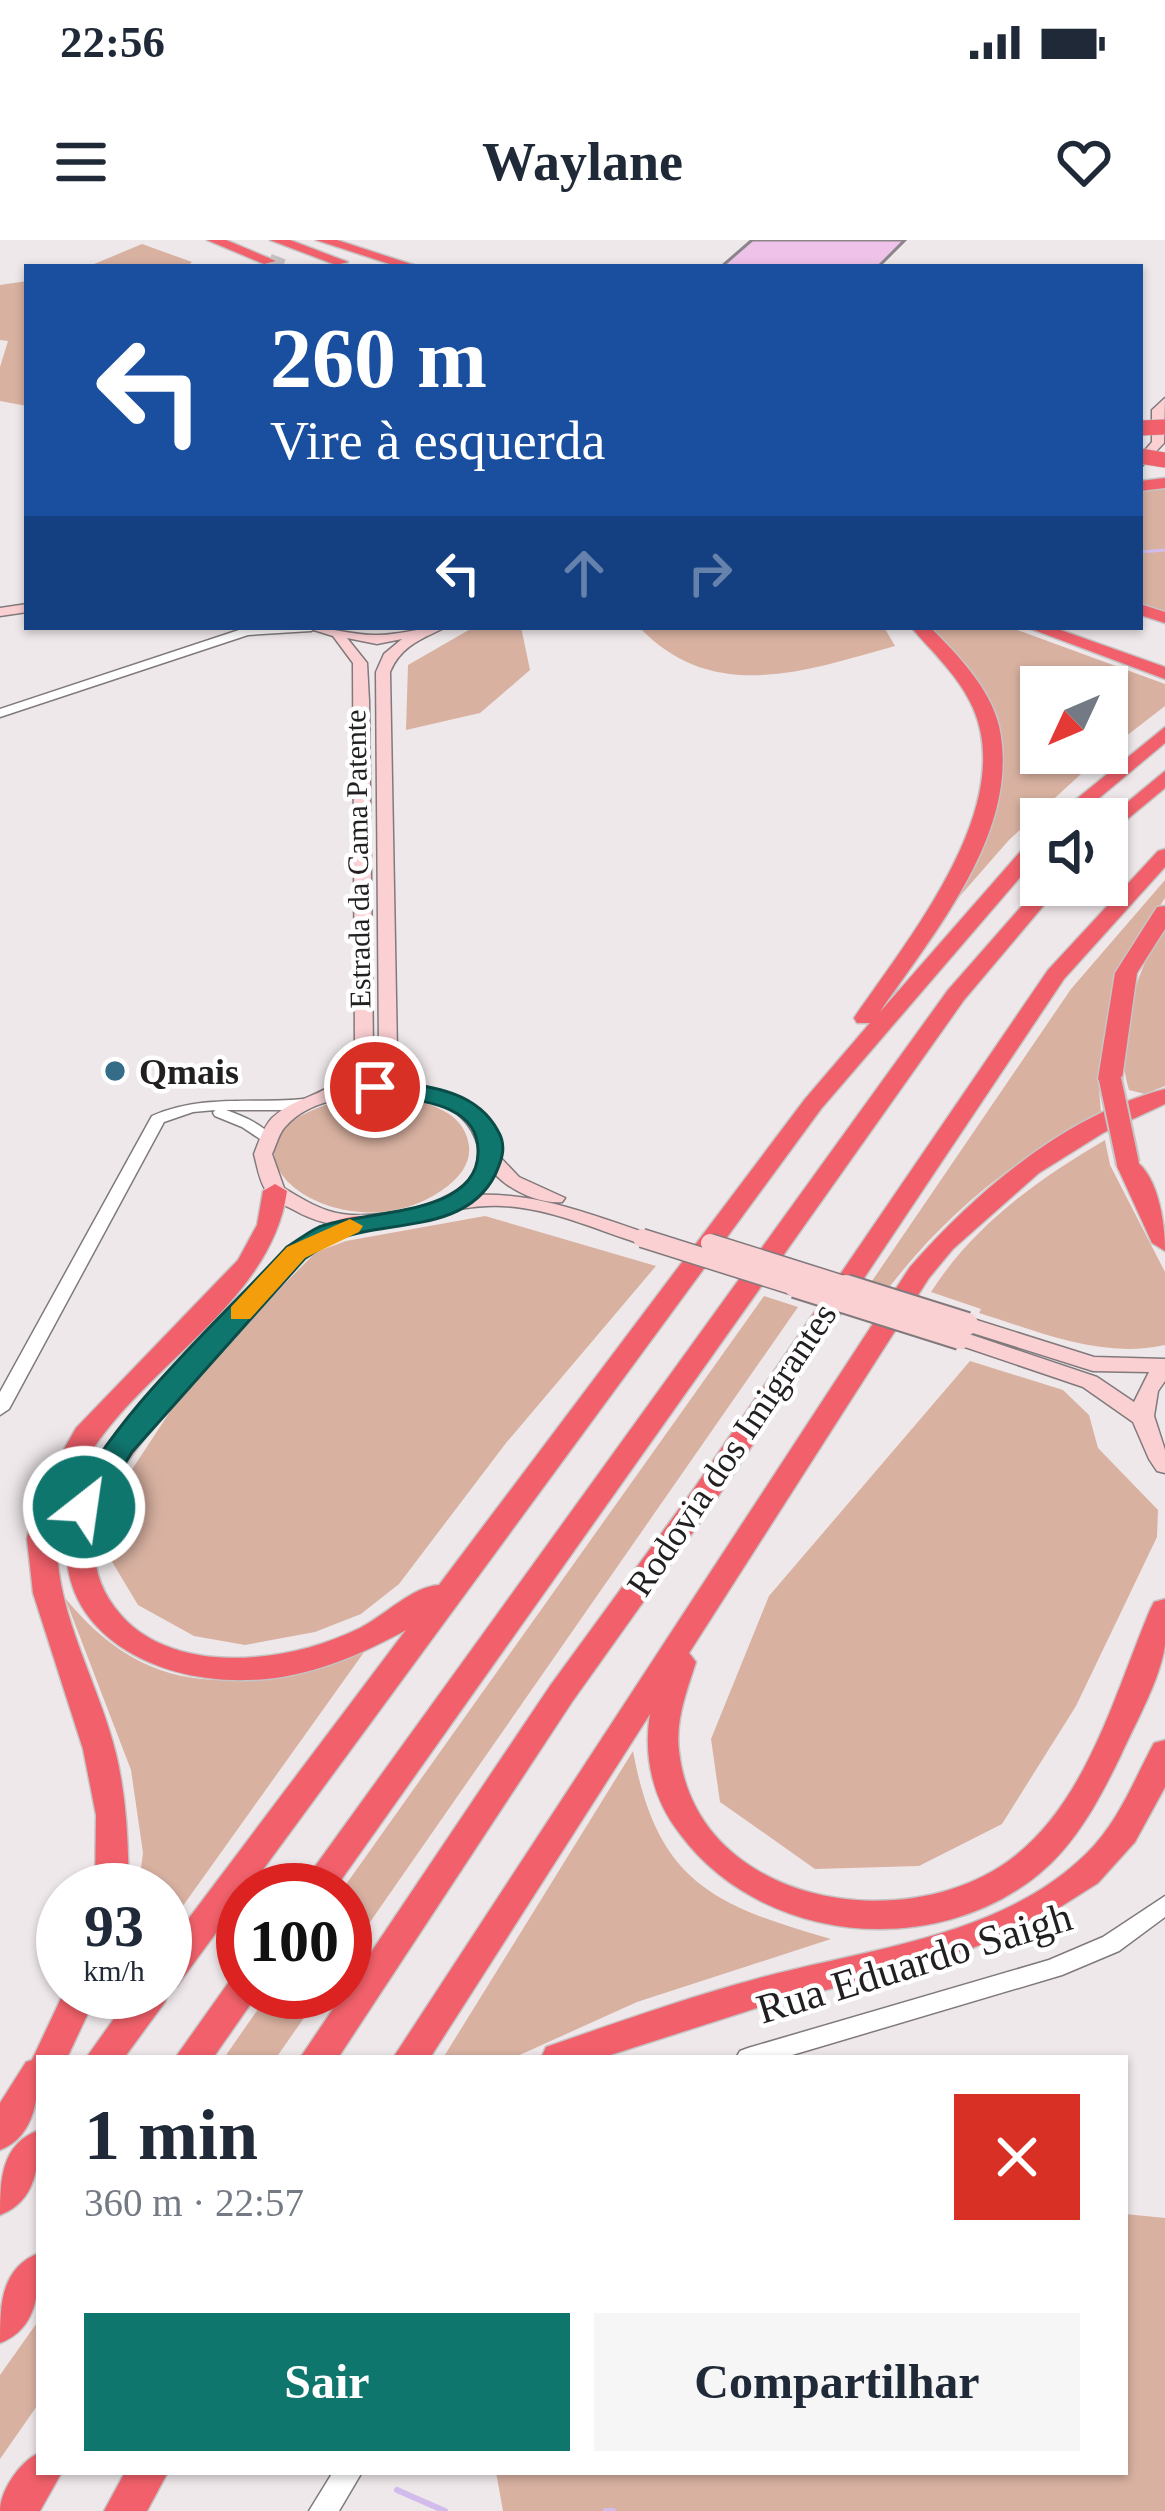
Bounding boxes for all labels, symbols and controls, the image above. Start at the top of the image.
text: 22:56 [60,17,165,67]
icon: menu [48,129,114,195]
icon: heart [1051,129,1117,195]
text: Waylane [482,132,683,192]
icon: left [72,312,228,468]
text: 260 m [270,312,487,405]
text: Vire à esquerda [270,411,606,471]
icon: left [425,540,491,606]
icon: ahead [551,540,617,606]
icon: right [677,540,743,606]
north arrow [1020,666,1128,774]
map controls [1020,666,1128,906]
street label: Estrada da Cama Patente [338,709,377,1009]
button: sound [1020,798,1128,906]
pin [324,1036,426,1138]
place label: Qmais [139,1052,239,1092]
icon: arrive [342,1054,408,1120]
marker: Qmais [102,1058,128,1084]
street label: Rodovia dos Imigrantes [619,1296,845,1603]
position arrow [21,1444,147,1570]
speed limit sign: 100 [216,1863,372,2019]
text: 93 [84,1893,144,1959]
street label: Rua Eduardo Saigh [751,1893,1077,2033]
text: km/h [83,1954,145,1987]
button: close [954,2094,1080,2220]
text: 1 min [84,2095,258,2175]
text: 360 m · 22:57 [84,2181,304,2224]
button: Sair [84,2313,570,2451]
button: Compartilhar [594,2313,1080,2451]

